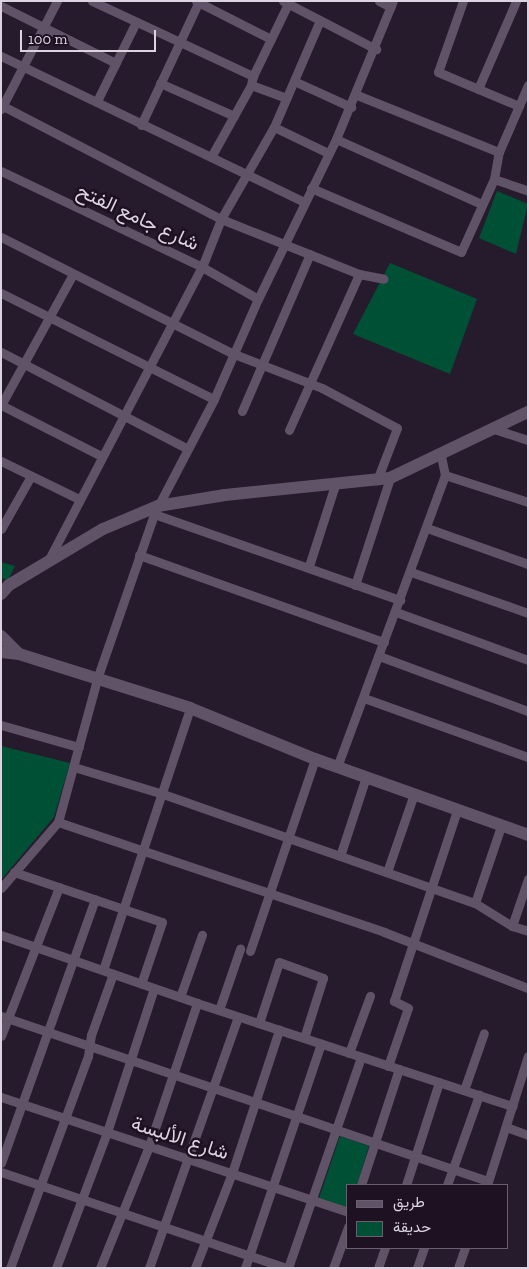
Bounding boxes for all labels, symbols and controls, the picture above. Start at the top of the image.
scale bar [22,20,159,52]
text: 100 m [28,30,67,48]
street label: شارع جامع الفتح [73,178,203,256]
street label: شارع الألبسة [128,1111,232,1165]
legend [346,1184,509,1249]
text: طريق [393,1193,425,1211]
text: حديقة [393,1218,431,1236]

